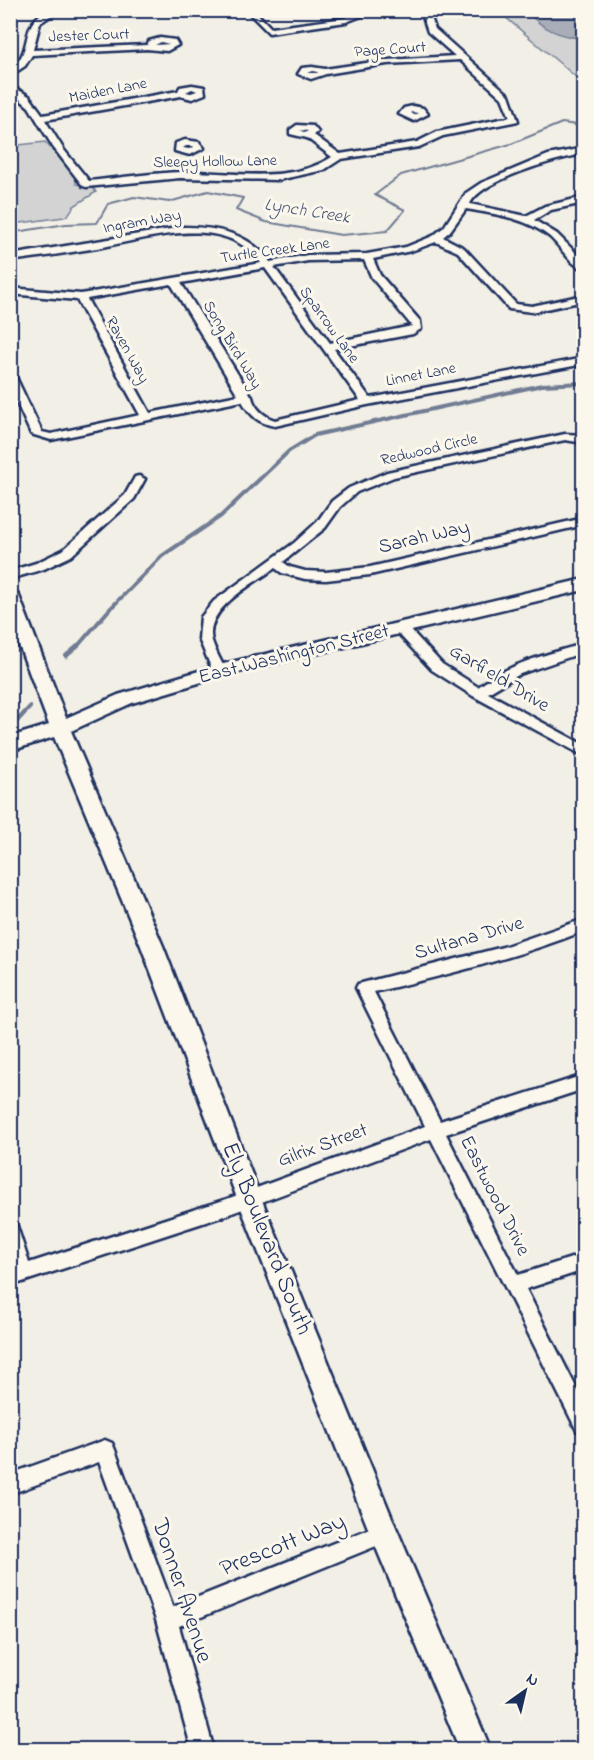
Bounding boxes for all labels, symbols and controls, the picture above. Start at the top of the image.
street label: Jester Court [48,23,131,49]
street label: Page Court [353,35,427,64]
street label: Maiden Lane [67,72,150,110]
street label: Sleepy Hollow Lane [153,149,278,175]
water label: Lynch Creek [262,192,353,232]
street label: Ingram Way [101,203,183,241]
street label: Turtle Creek Lane [219,231,332,271]
street label: Sparrow Lane [293,282,366,369]
street label: Song Bird Way [196,296,268,394]
street label: Raven Way [99,312,155,388]
street label: Linnet Lane [384,356,459,394]
street label: Redwood Circle [378,427,481,473]
street label: Sarah Way [376,513,472,563]
street label: East Washington Street [196,617,393,694]
street label: Garfield Drive [443,638,555,720]
street label: Sultana Drive [411,910,527,968]
street label: Gilrix Street [274,1116,372,1176]
street label: Eastwood Drive [451,1131,537,1261]
street label: Ely Boulevard South [210,1137,321,1341]
street label: Prescott Way [215,1505,352,1588]
street label: Donner Avenue [141,1513,221,1668]
north arrow [495,1661,555,1721]
text: N [521,1667,544,1693]

